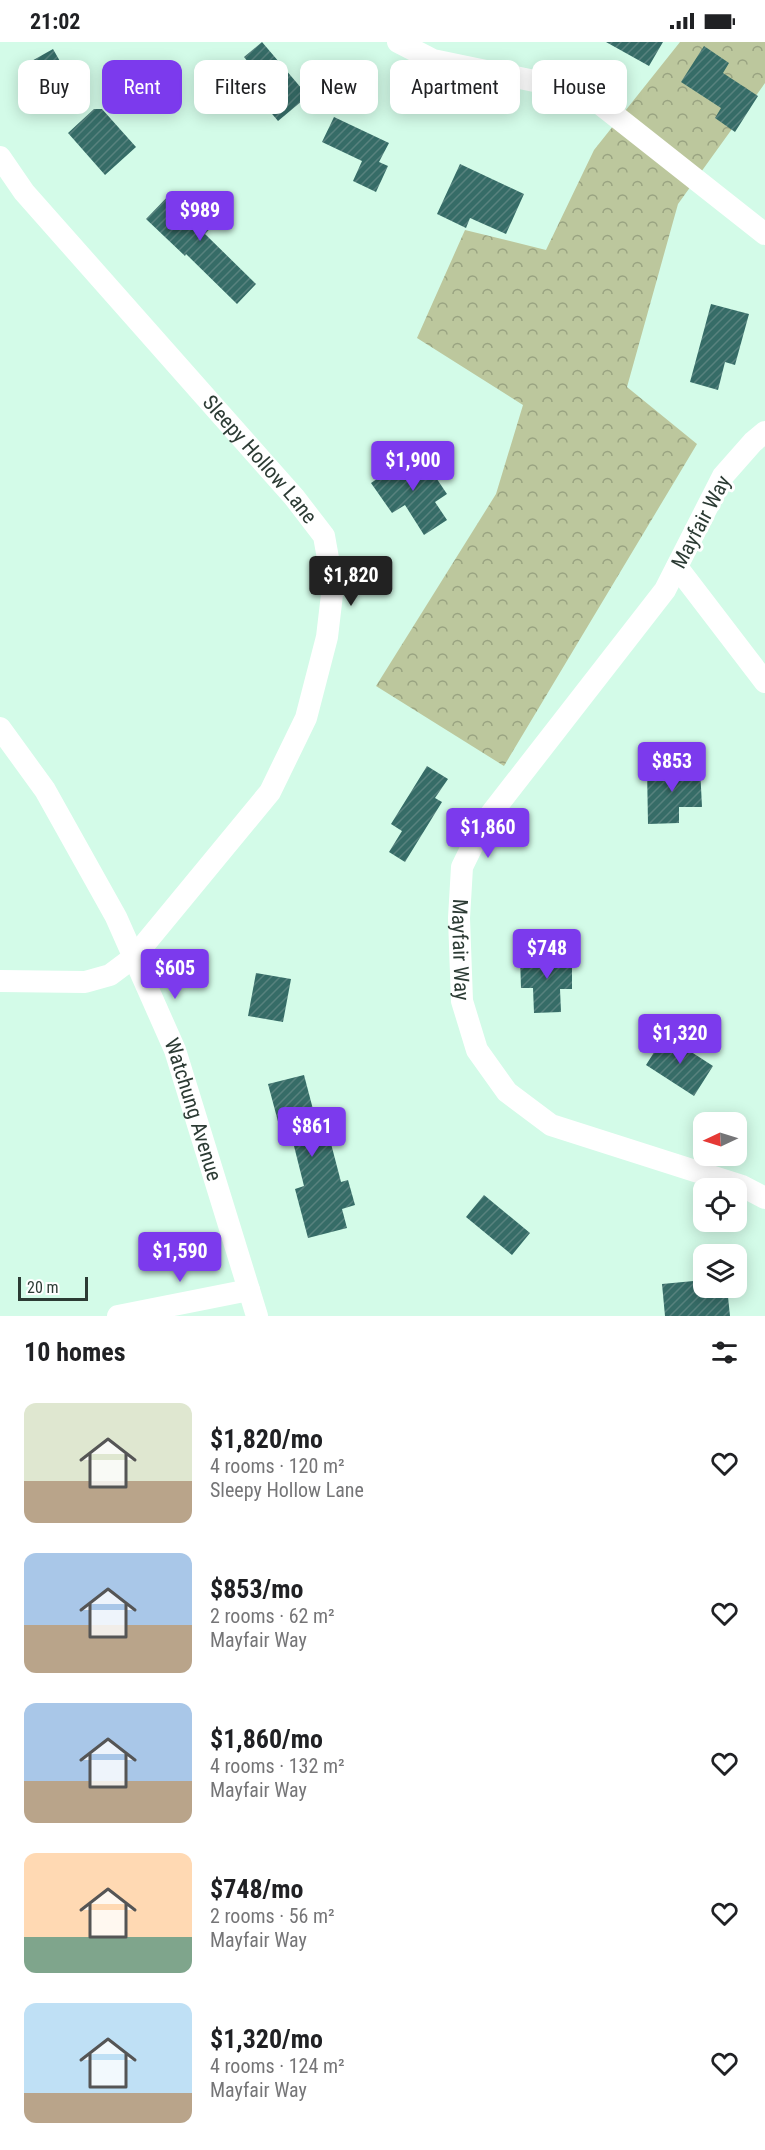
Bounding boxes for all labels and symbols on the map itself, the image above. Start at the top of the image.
pin: $989 [164,191,236,242]
street label: Sleepy Hollow Lane [198,391,322,528]
pin: $1,900 [364,441,462,492]
street label: Mayfair Way [667,471,736,573]
pin: $1,820 [302,556,400,607]
pin: $853 [636,742,708,793]
pin: $1,860 [439,808,537,859]
street label: Mayfair Way [447,898,474,1001]
pin: $748 [511,929,583,980]
pin: $605 [139,949,211,1000]
pin: $1,320 [631,1014,729,1065]
street label: Watchung Avenue [159,1035,227,1184]
pin: $861 [276,1107,348,1158]
north arrow [693,1112,747,1166]
pin: $1,590 [131,1232,229,1283]
scale bar [18,1274,88,1302]

